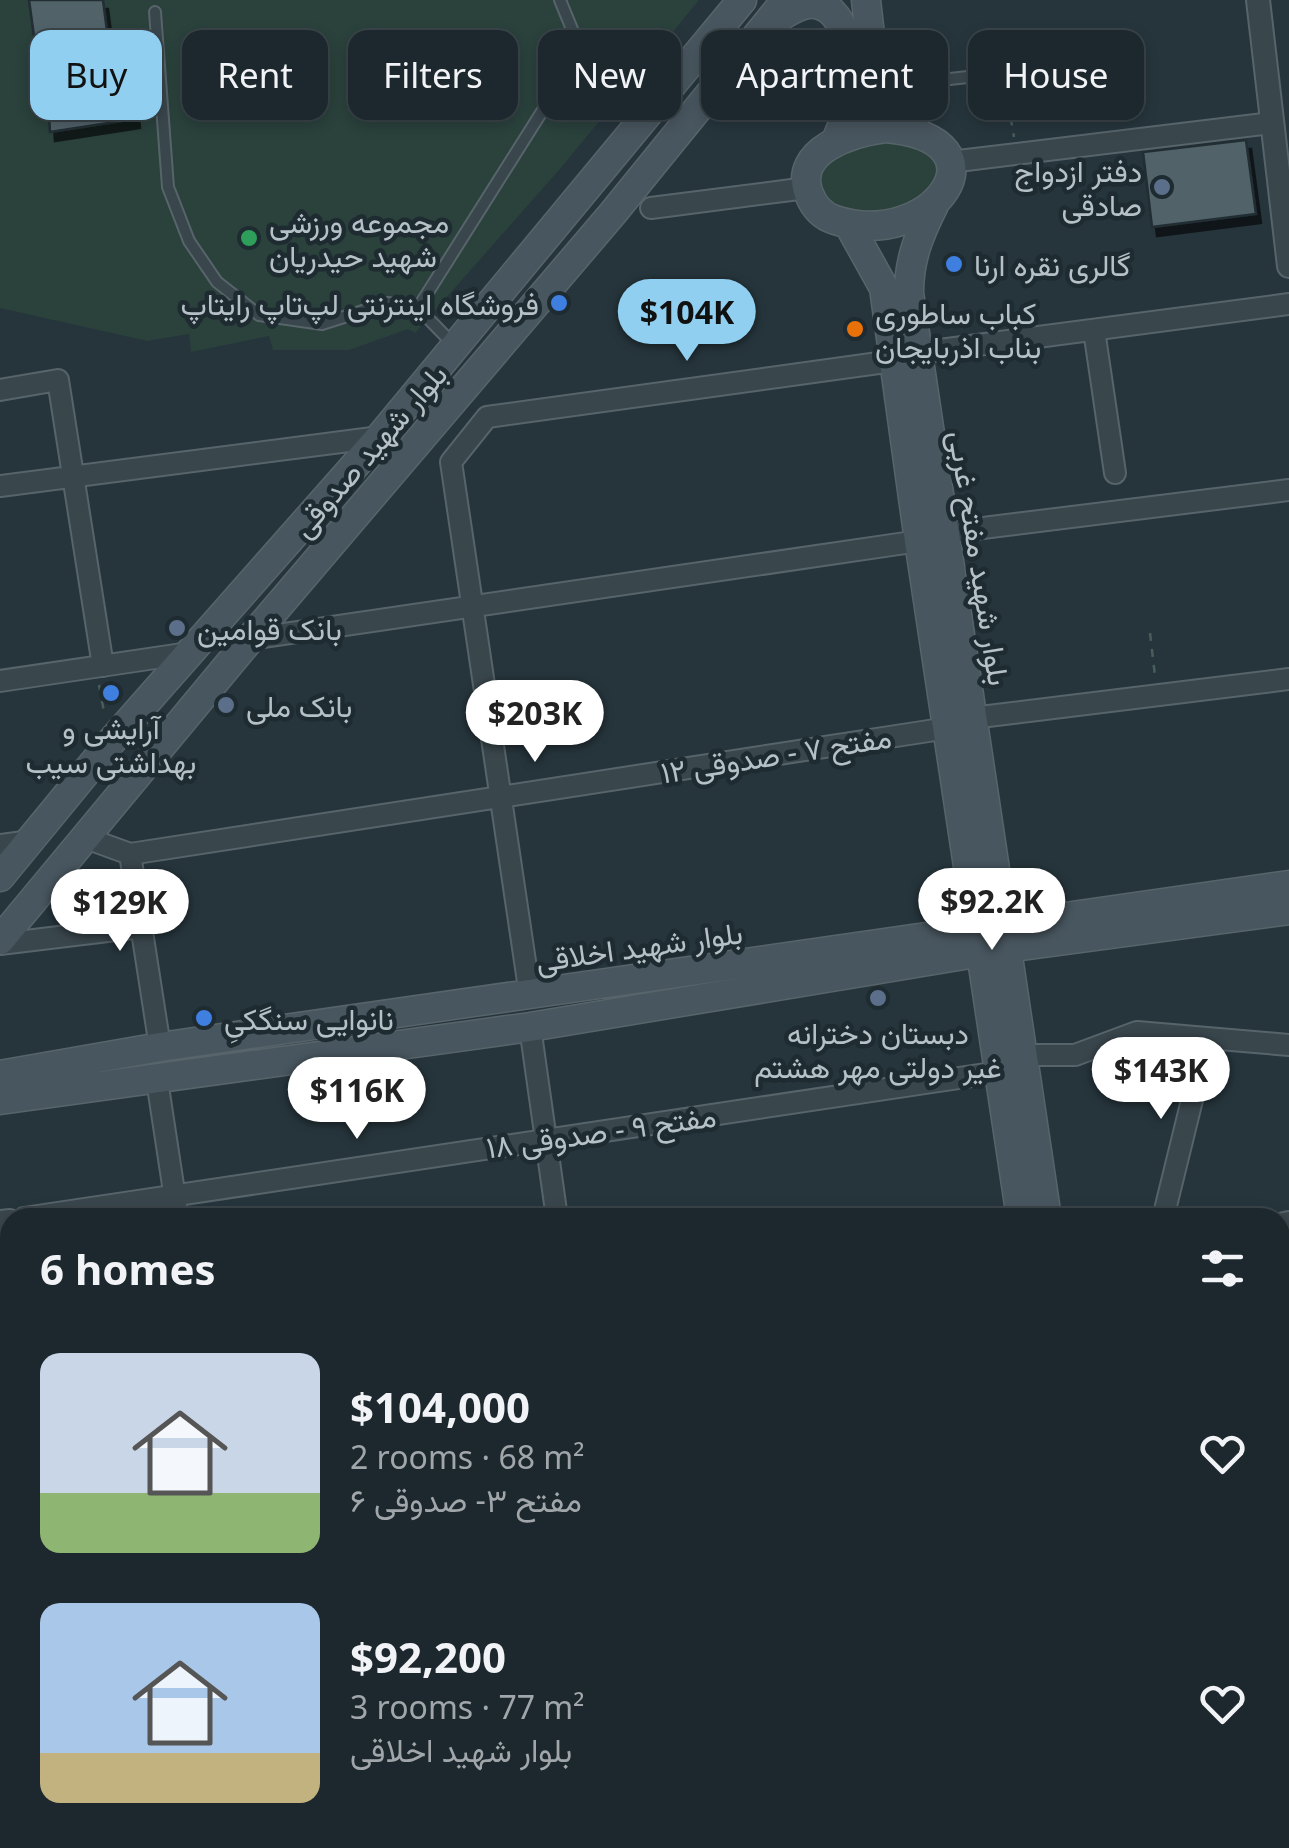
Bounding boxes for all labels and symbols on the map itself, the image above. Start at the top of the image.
place label: دفتر ازدواج صادقی [1014,150,1142,225]
marker: دفتر ازدواج صادقی [1151,176,1173,198]
place label: مجموعه ورزشی شهید حیدریان [269,201,449,276]
marker: مجموعه ورزشی شهید حیدریان [238,227,260,249]
place label: گالری نقره ارنا [974,244,1130,285]
marker: گالری نقره ارنا [943,253,965,275]
pin: $104K [617,279,757,364]
place label: فروشگاه اینترنتی لپ‌تاپ رایتاپ [181,283,539,325]
marker: فروشگاه اینترنتی لپ‌تاپ رایتاپ [548,292,570,314]
place label: کباب ساطوری بناب اذربایجان [875,292,1041,367]
marker: کباب ساطوری بناب اذربایجان [844,318,866,340]
street label: بلوار شهید صدوقی [282,354,456,546]
street label: بلوار شهید مفتح غربی [939,428,1020,689]
place label: بانک قوامین [197,608,342,649]
marker: بانک قوامین [166,617,188,639]
pin: $203K [465,680,605,765]
marker: آرایشی و بهداشتی سیب [100,682,122,704]
place label: بانک ملی [246,685,352,726]
marker: بانک ملی [215,694,237,716]
place label: آرایشی و بهداشتی سیب [26,707,196,782]
street label: مفتح ۷ - صدوقی ۱۲ [658,716,894,793]
pin: $92.2K [911,868,1073,953]
pin: $129K [50,869,190,954]
street label: بلوار شهید اخلاقی [533,911,745,981]
marker: دبستان دخترانه غیر دولتی مهر هشتم [867,987,889,1009]
place label: نانوایی سنگکیِ [224,998,394,1044]
marker: نانوایی سنگکیِ [193,1007,215,1029]
place label: دبستان دخترانه غیر دولتی مهر هشتم [754,1012,1002,1087]
pin: $143K [1091,1037,1231,1122]
pin: $116K [287,1057,427,1142]
street label: مفتح ۹ - صدوقی ۱۸ [484,1095,719,1168]

